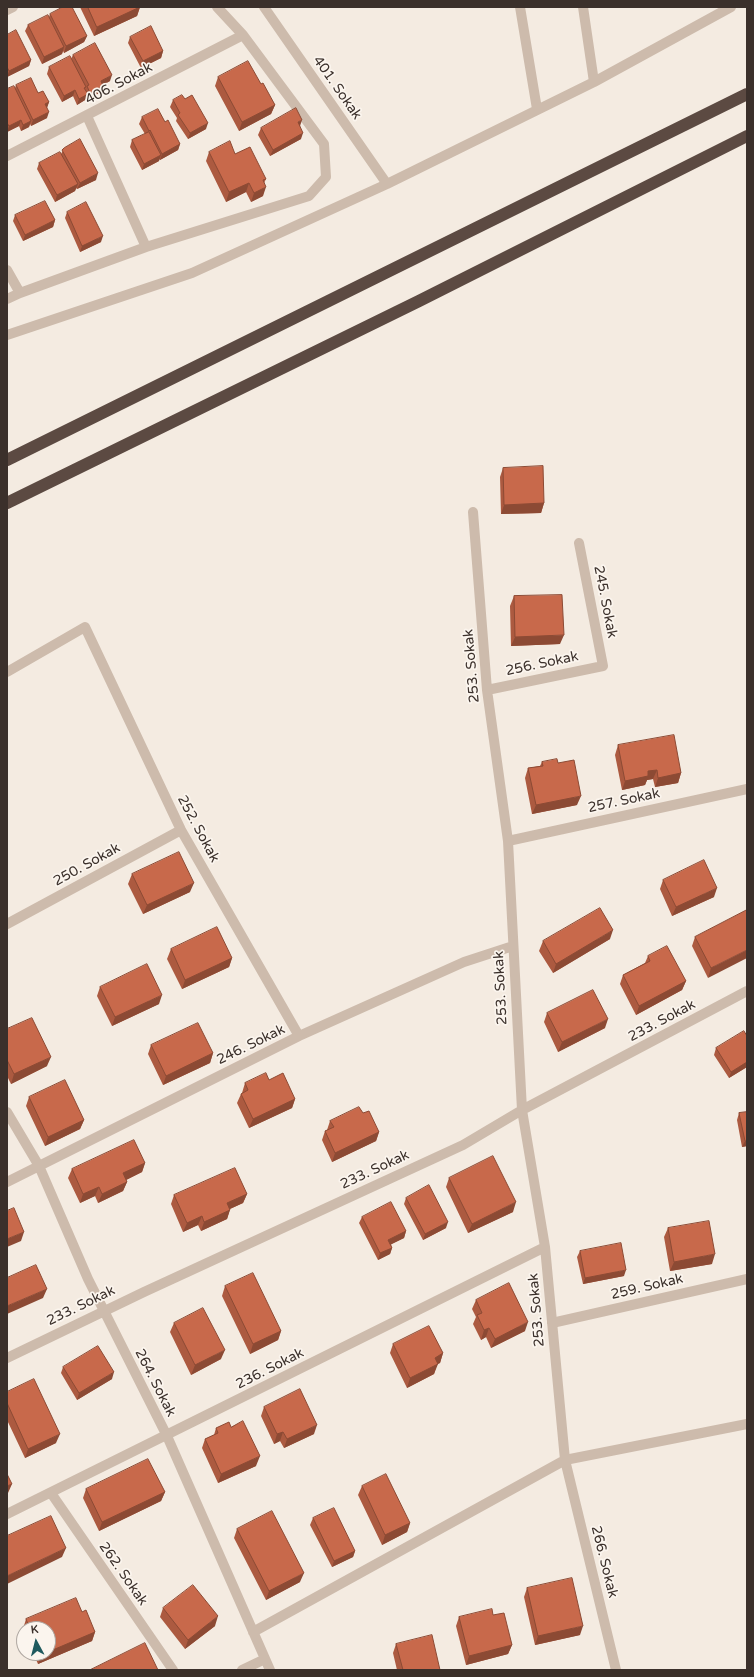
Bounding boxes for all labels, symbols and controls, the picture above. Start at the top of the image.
street label: 401. Sokak [309,53,365,123]
street label: 406. Sokak [82,59,156,109]
street label: 245. Sokak [590,564,620,640]
street label: 253. Sokak [460,629,484,703]
street label: 256. Sokak [504,648,580,680]
street label: 257. Sokak [587,785,661,817]
street label: 252. Sokak [173,792,223,866]
street label: 250. Sokak [51,840,123,890]
street label: 253. Sokak [491,951,511,1025]
street label: 233. Sokak [625,996,699,1046]
street label: 246. Sokak [214,1021,288,1069]
street label: 233. Sokak [338,1147,412,1193]
street label: 259. Sokak [609,1271,685,1303]
street label: 253. Sokak [525,1273,549,1347]
street label: 233. Sokak [44,1282,118,1330]
street label: 236. Sokak [233,1345,307,1393]
street label: 264. Sokak [131,1346,179,1420]
street label: 266. Sokak [587,1524,621,1600]
street label: 262. Sokak [95,1539,151,1609]
north arrow [16,1621,56,1661]
text: K [30,1623,39,1636]

